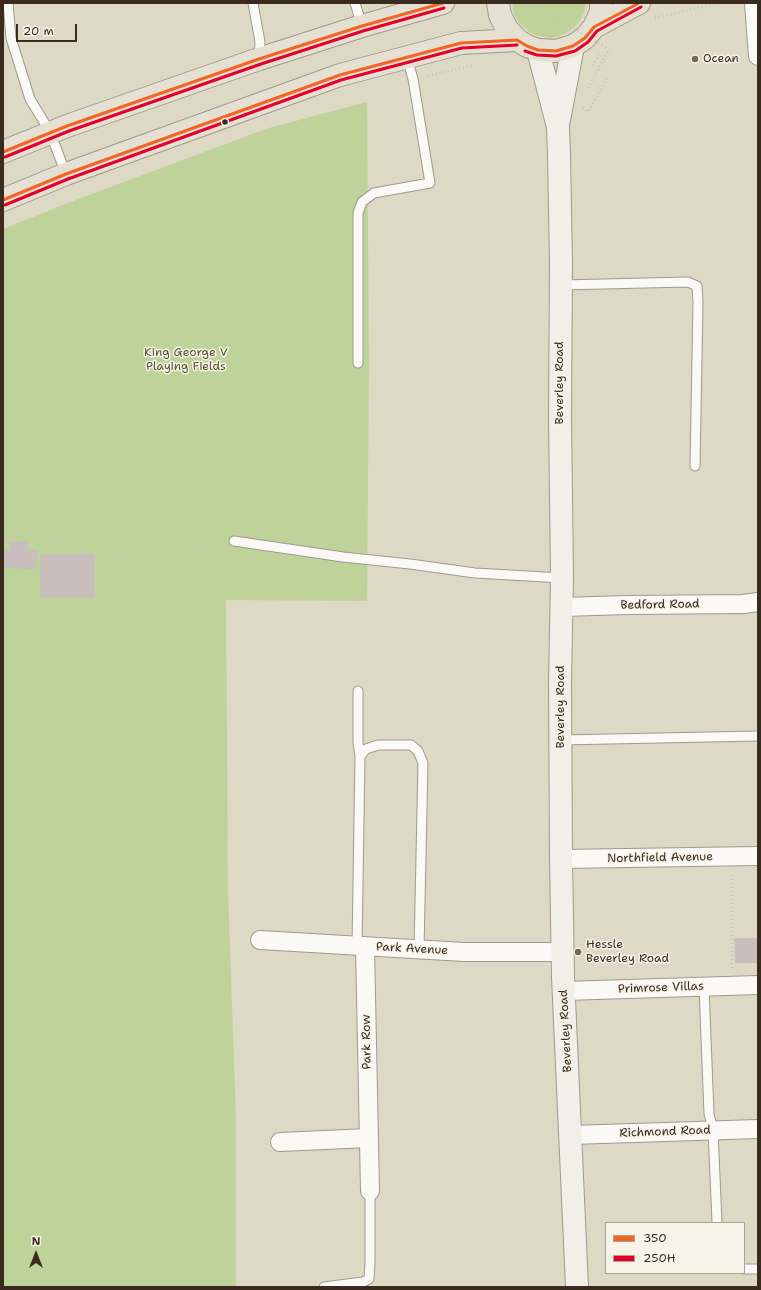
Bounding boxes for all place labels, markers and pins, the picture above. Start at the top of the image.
place label: Ocean [703,52,739,66]
marker: Ocean [690,54,700,64]
unlabelled marker [220,117,230,127]
place label: Hessle Beverley Road [586,938,669,966]
marker: Hessle Beverley Road [573,947,583,957]

